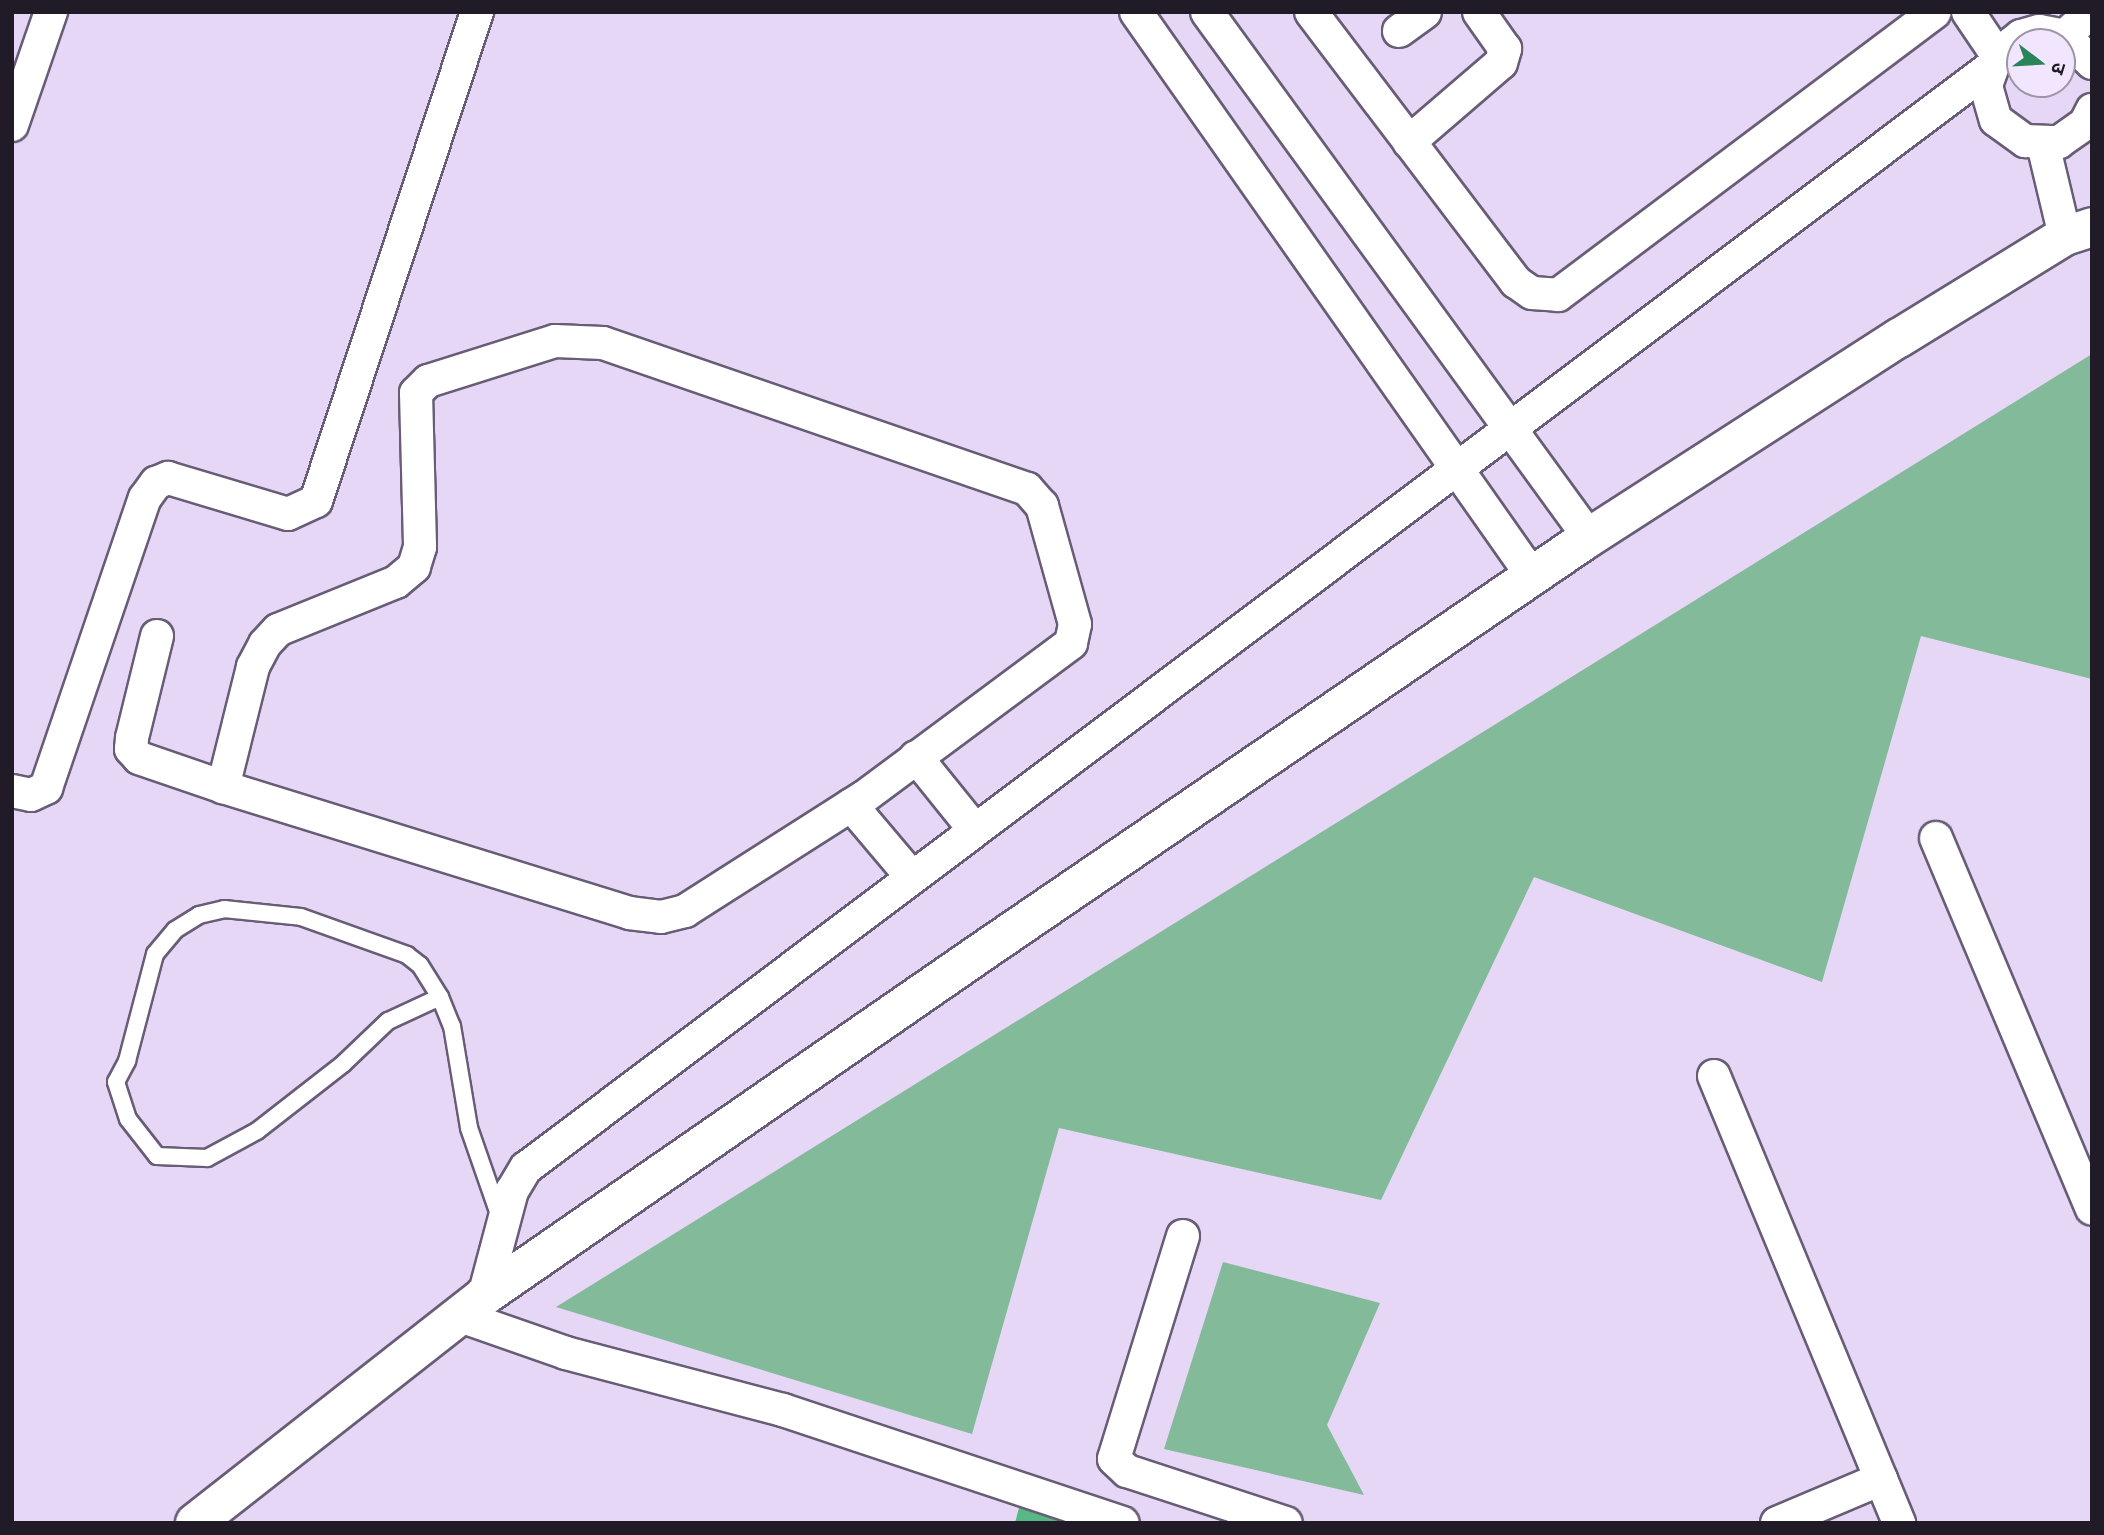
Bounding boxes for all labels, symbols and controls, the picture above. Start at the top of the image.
north arrow [2006,28,2076,98]
text: उ [2047,60,2071,77]

